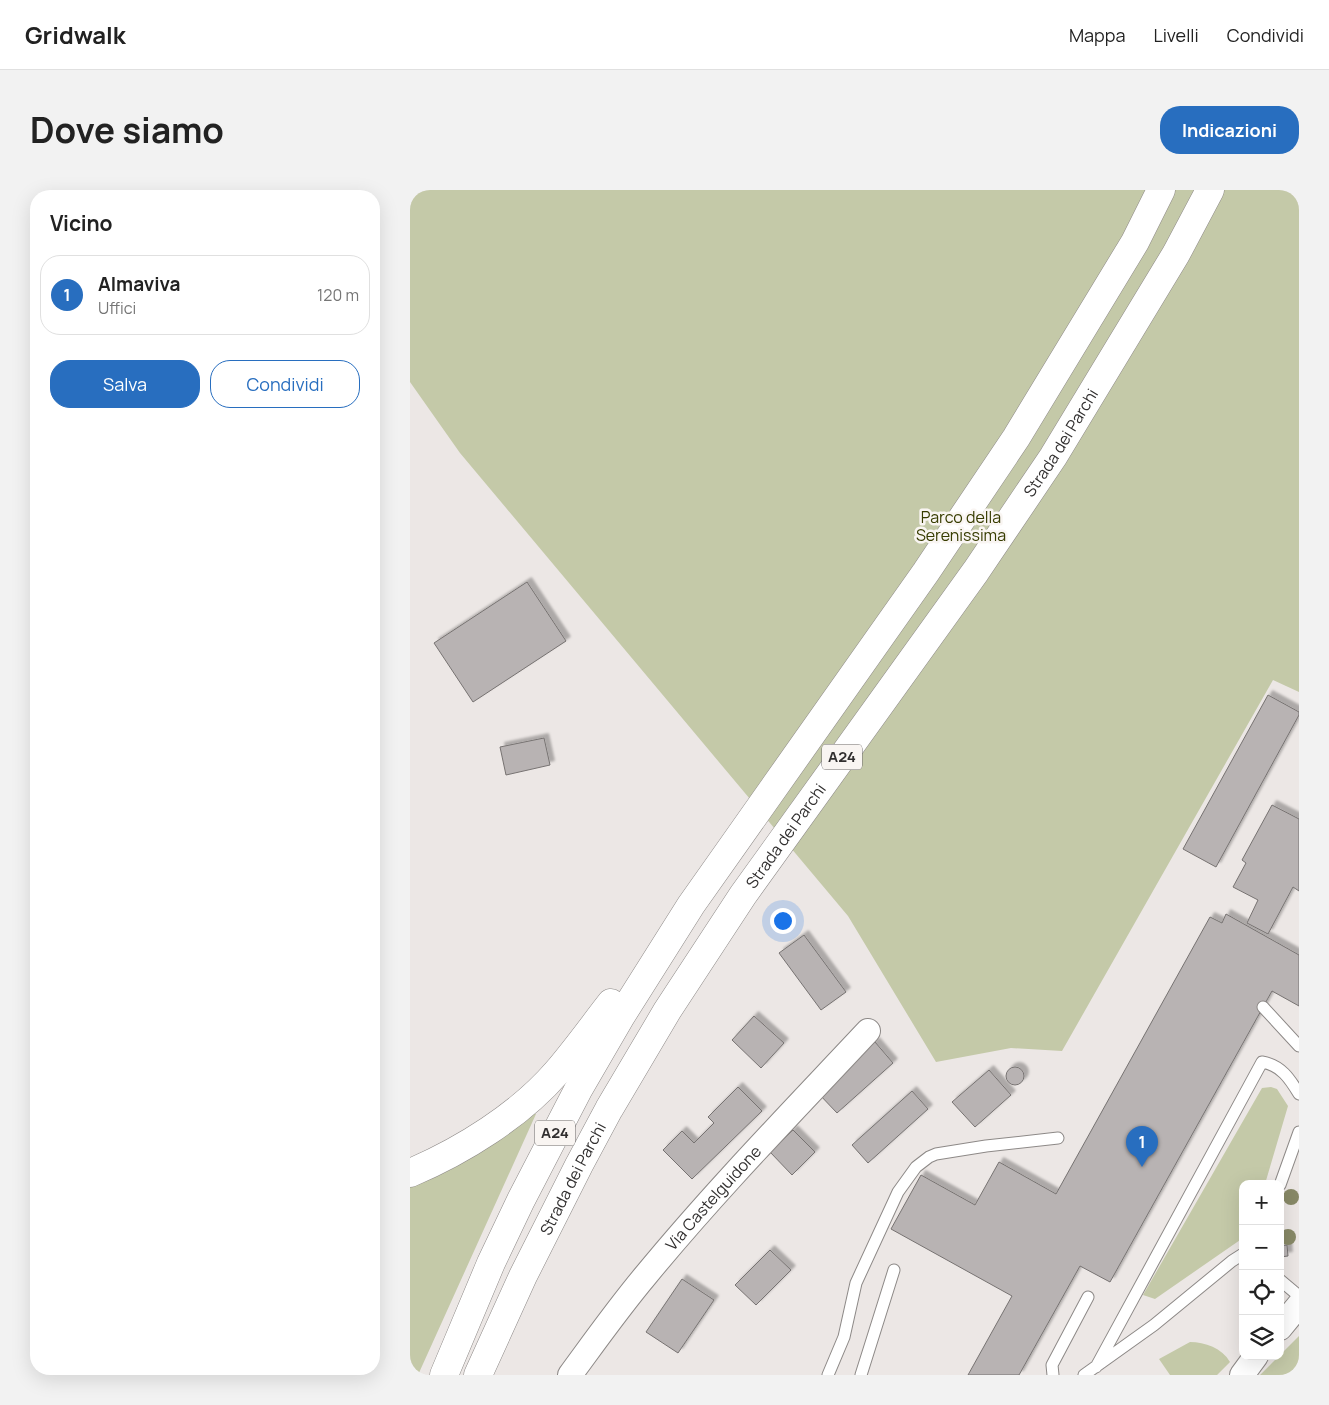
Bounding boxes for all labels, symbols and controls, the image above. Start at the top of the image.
text: Gridwalk [25,18,126,51]
text: Mappa [1069,23,1125,47]
text: Livelli [1153,23,1199,47]
text: Condividi [1227,23,1304,47]
text: Dove siamo [30,106,224,154]
button: Indicazioni [1160,106,1299,154]
text: Vicino [50,209,113,237]
text: Almaviva [98,271,180,297]
text: 1 [63,284,71,306]
text: 120 m [317,284,359,306]
text: Uffici [98,297,136,319]
button: Salva [50,360,200,408]
button: Condividi [210,360,360,408]
street label: Strada dei Parchi [1018,384,1103,501]
park label: Parco della Serenissima [916,506,1006,546]
road number: A24 [822,744,862,770]
street label: Strada dei Parchi [740,779,831,893]
your location [770,908,796,934]
street label: Strada dei Parchi [534,1118,611,1239]
road number: A24 [535,1120,575,1146]
pin: 1 [1126,1126,1158,1167]
street label: Via Castelguidone [660,1141,766,1255]
map controls [1239,1180,1284,1360]
button: + [1239,1180,1284,1225]
button: − [1239,1225,1284,1270]
button: locate [1239,1270,1284,1315]
button: layers [1239,1315,1284,1360]

